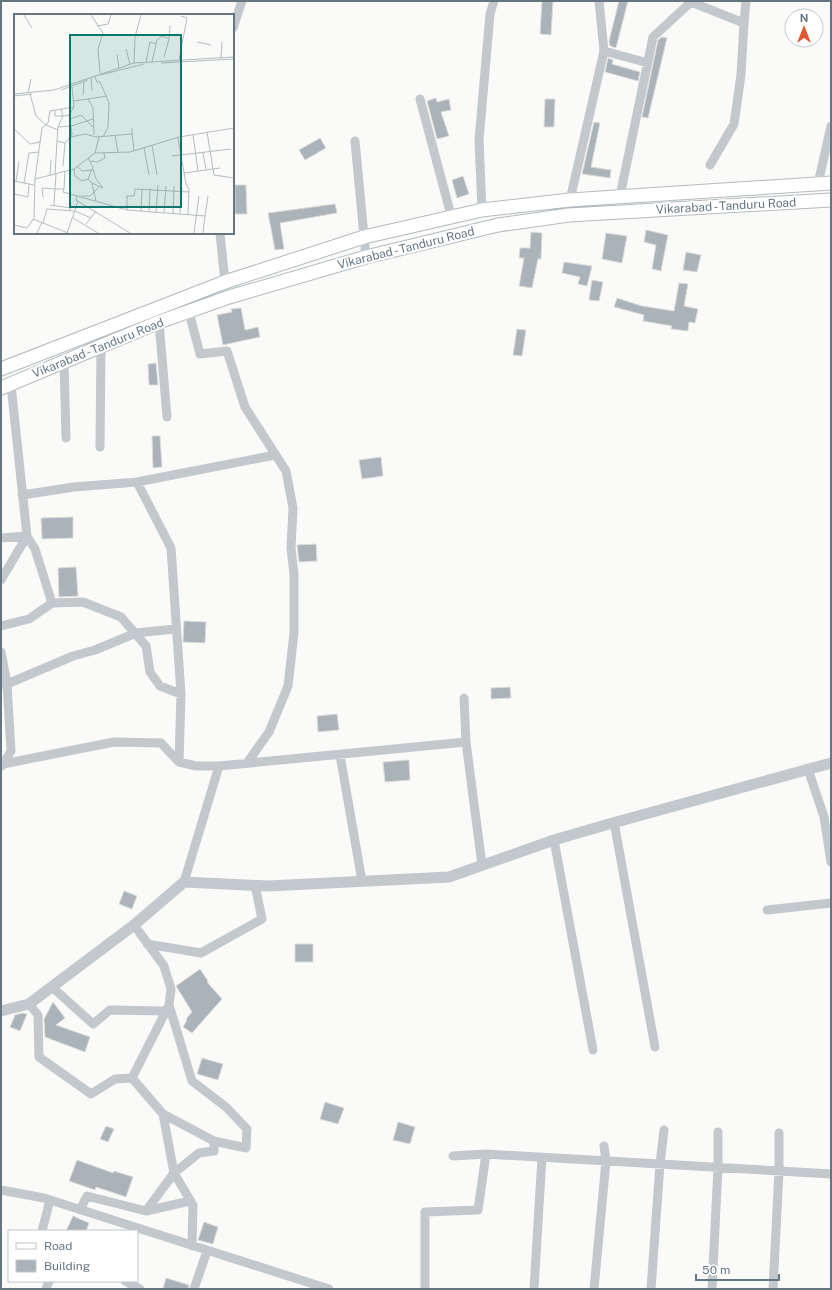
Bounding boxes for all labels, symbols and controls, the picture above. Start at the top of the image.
north arrow [784,8,824,48]
text: N [800,12,808,24]
inset map [14,14,234,234]
street label: Vikarabad - Tanduru Road [655,195,797,217]
street label: Vikarabad - Tanduru Road [336,224,476,272]
street label: Vikarabad - Tanduru Road [30,315,166,381]
legend [8,1230,138,1282]
text: Road [44,1239,72,1253]
scale bar [696,1256,779,1282]
text: Building [44,1259,90,1273]
text: 50 m [702,1263,730,1277]

